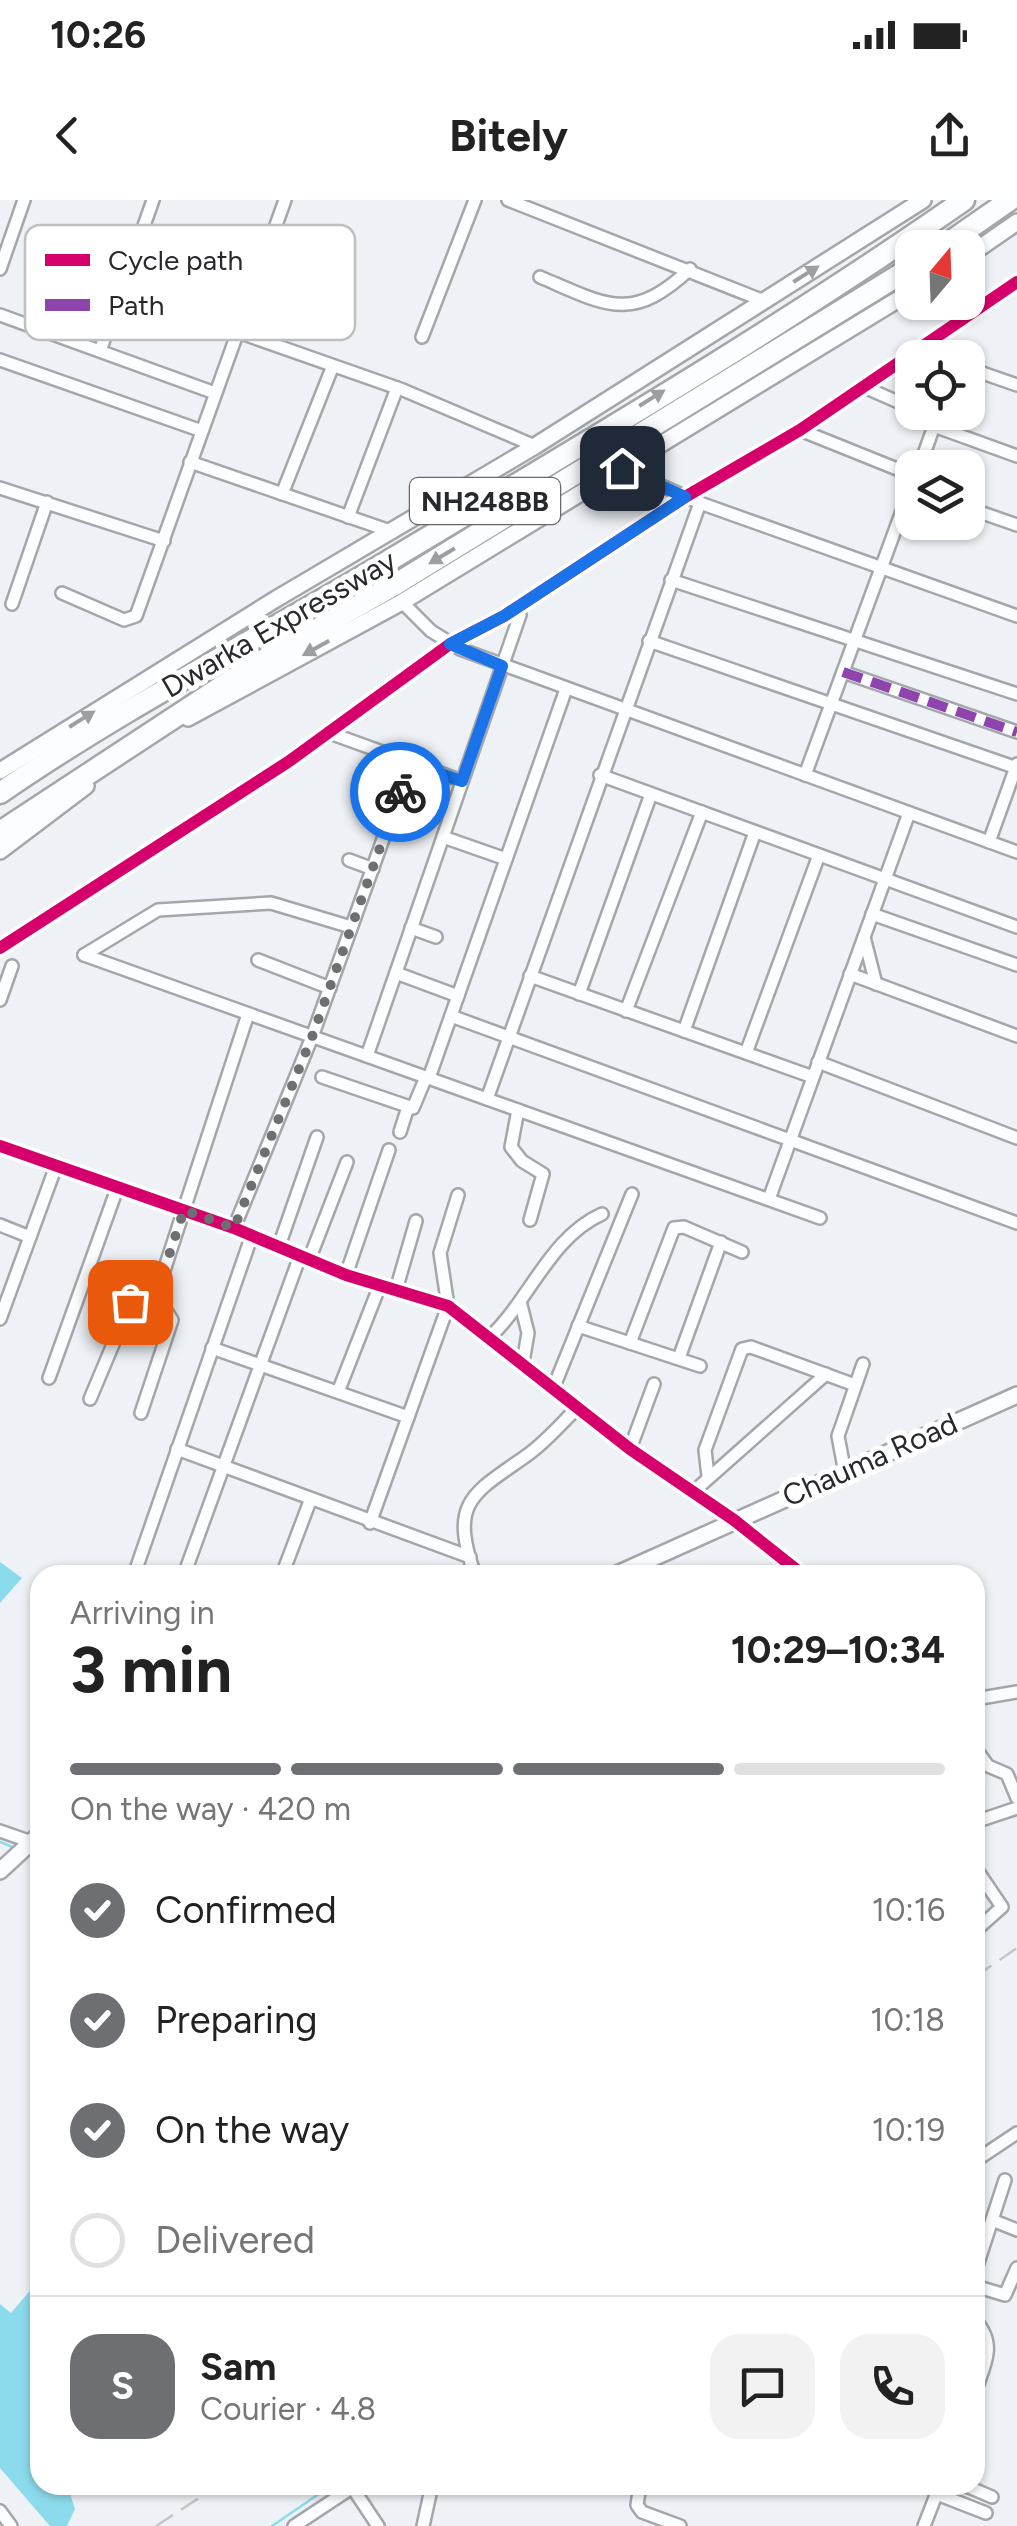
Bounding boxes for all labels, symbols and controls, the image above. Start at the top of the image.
text: 10:26 [50,12,146,58]
icon: back [40,108,95,163]
text: Bitely [449,108,568,162]
icon: share [922,108,977,163]
legend [25,225,355,340]
north arrow [895,230,985,320]
map controls [895,230,985,540]
text: Cycle path [108,243,243,277]
one-way arrow [793,265,820,284]
text: Path [108,288,164,322]
button: locate [895,340,985,430]
one-way arrow [638,390,666,408]
pin [580,426,665,511]
icon: home [595,441,650,496]
button: layers [895,450,985,540]
road number: NH248BB [410,478,560,524]
street label: Dwarka Expressway [155,541,403,706]
one-way arrow [428,546,455,565]
one-way arrow [302,640,331,657]
one-way arrow [68,710,96,728]
courier [350,742,450,842]
icon: bike [373,765,428,820]
pin [88,1260,173,1345]
icon: bag [103,1275,158,1330]
street label: Chauma Road [777,1404,963,1515]
text: Arriving in [70,1594,215,1632]
text: 10:29–10:34 [731,1627,945,1673]
text: 3 min [70,1630,232,1708]
text: On the way · 420 m [70,1790,351,1828]
icon: check [70,1883,125,1938]
text: Confirmed [155,1887,337,1933]
text: 10:16 [872,1891,945,1929]
icon: check [70,1993,125,2048]
text: Preparing [155,1997,317,2043]
text: 10:18 [870,2001,945,2039]
icon: check [70,2103,125,2158]
text: On the way [155,2107,349,2153]
text: 10:19 [872,2111,945,2149]
text: Delivered [155,2217,315,2263]
button: chat [710,2334,815,2439]
button: phone [840,2334,945,2439]
text: Sam [200,2344,276,2390]
text: S [111,2363,134,2409]
text: Courier · 4.8 [200,2390,376,2428]

